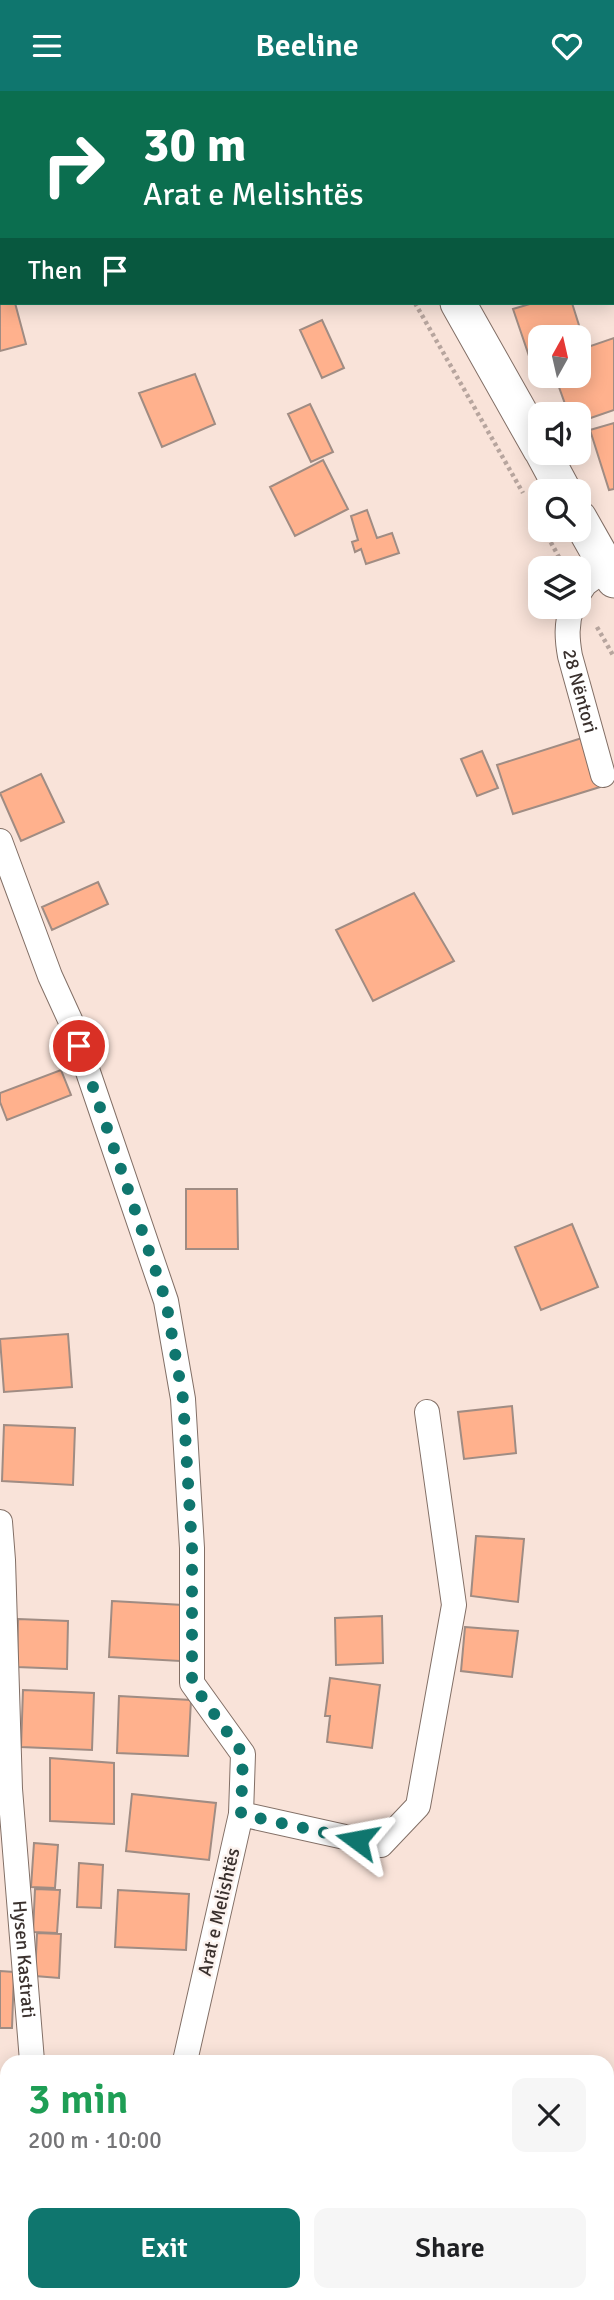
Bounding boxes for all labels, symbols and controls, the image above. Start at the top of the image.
text: Beeline [255,26,359,65]
icon: menu [28,27,66,65]
icon: heart [548,27,586,65]
text: 30 m [143,115,246,175]
icon: right [28,119,119,210]
text: Arat e Melishtës [143,175,363,214]
icon: arrive [96,252,134,290]
text: Then [28,255,82,287]
north arrow [528,325,592,389]
map controls [528,325,591,619]
button: sound [528,402,591,465]
button: search [528,479,591,542]
button: layers [528,556,591,619]
street label: 28 Nëntori [557,647,603,736]
pin [49,1016,109,1076]
icon: arrive [60,1027,98,1065]
position arrow [320,1803,394,1877]
street label: Arat e Melishtës [193,1846,245,1978]
street label: Hysen Kastrati [7,1899,40,2019]
text: 3 min [28,2074,129,2125]
button: close [512,2078,586,2152]
text: 200 m · 10:00 [28,2126,162,2155]
button: Exit [28,2208,300,2288]
button: Share [314,2208,586,2288]

